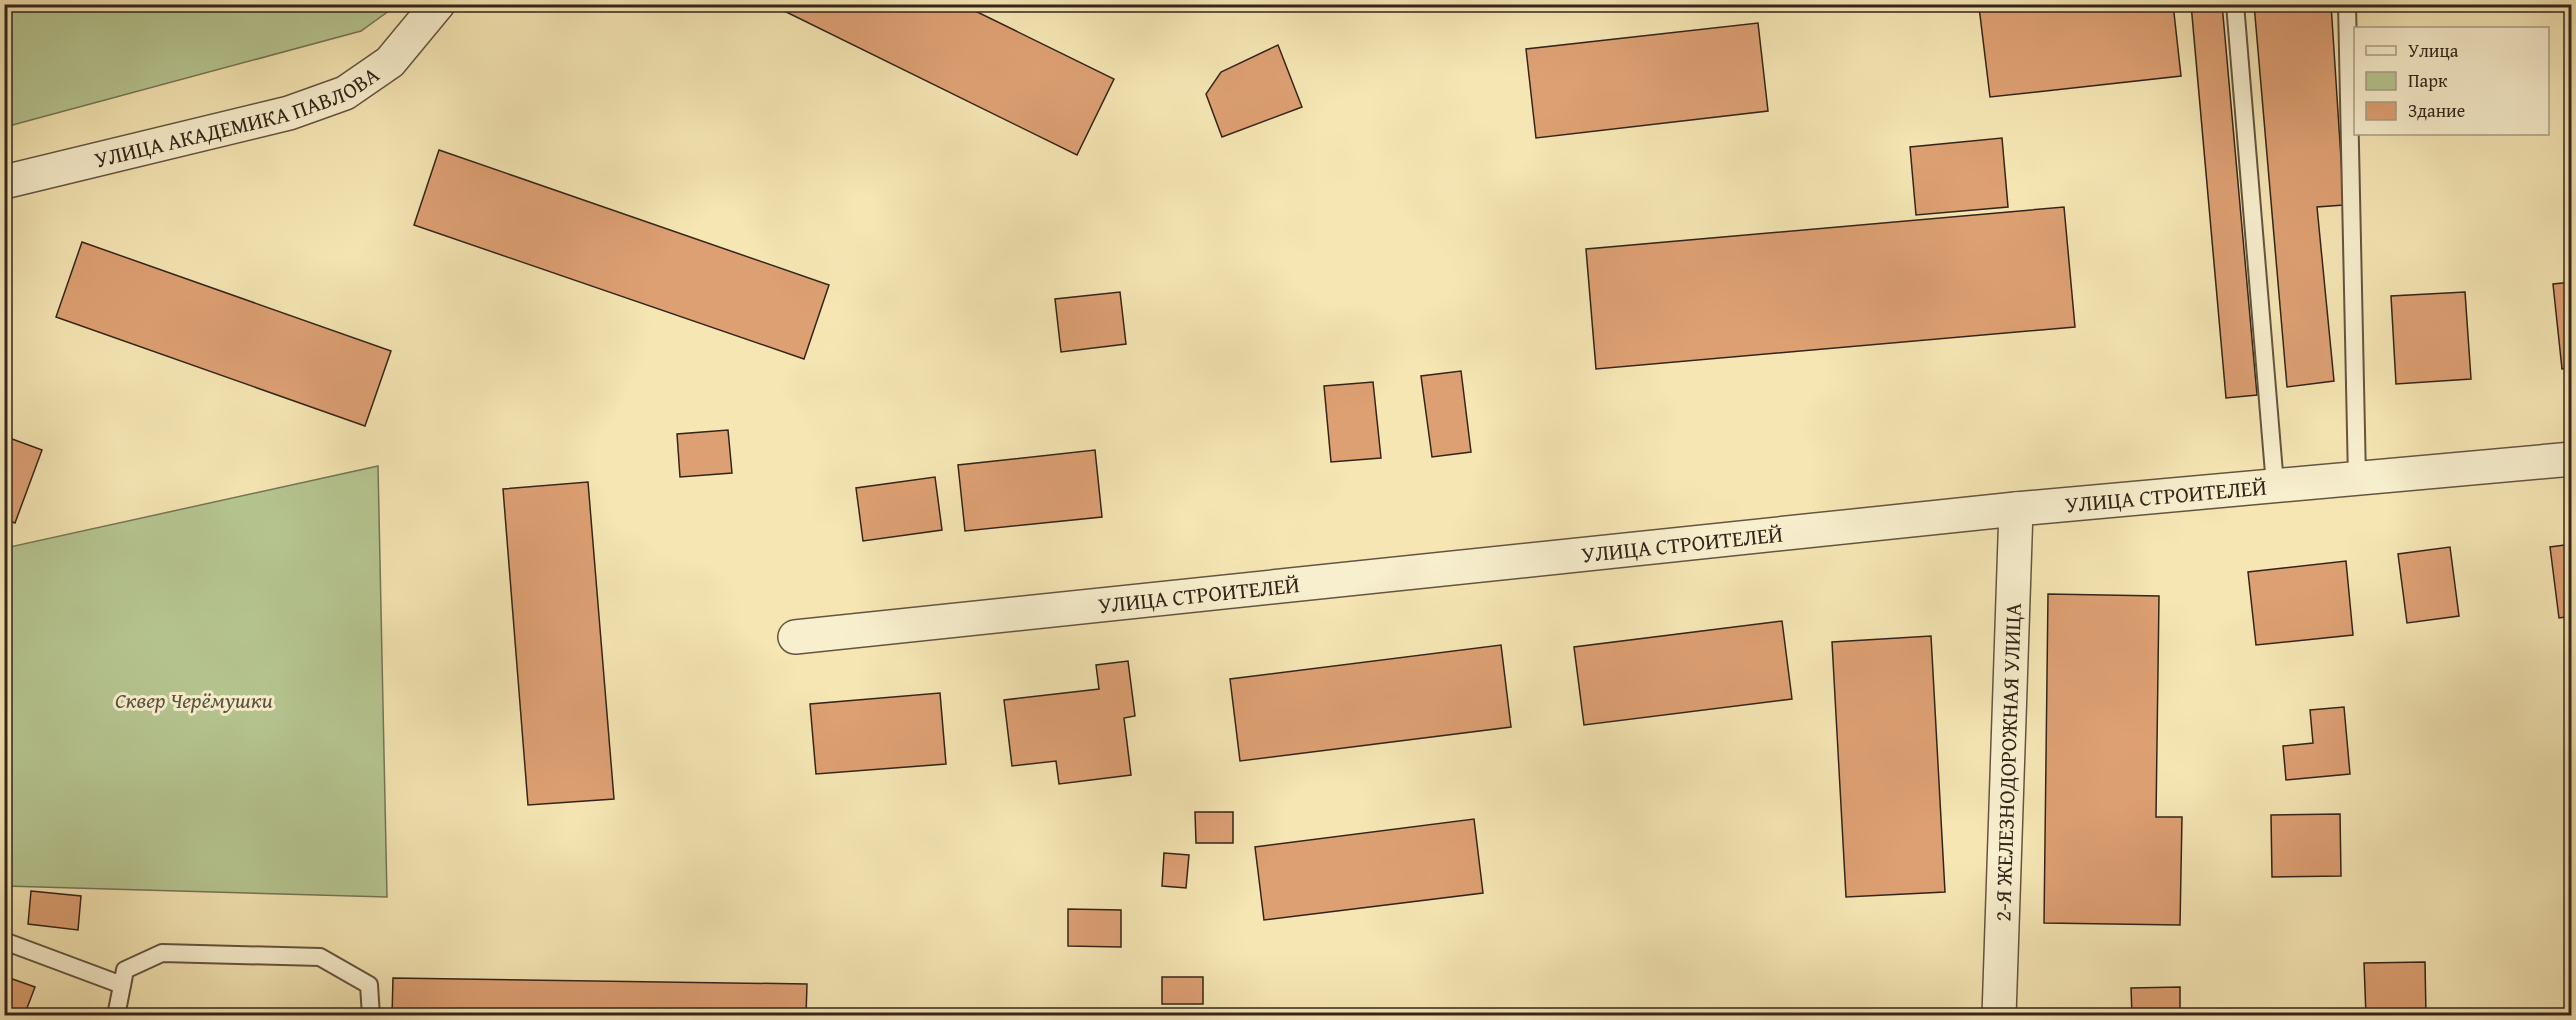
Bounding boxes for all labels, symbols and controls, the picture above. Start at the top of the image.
legend [2354,27,2549,135]
text: Улица [2408,37,2459,64]
street label: УЛИЦА АКАДЕМИКА ПАВЛОВА [91,58,386,176]
text: Парк [2408,67,2448,94]
text: Здание [2408,97,2465,124]
street label: УЛИЦА СТРОИТЕЛЕЙ [2063,471,2268,521]
street label: УЛИЦА СТРОИТЕЛЕЙ [1580,518,1785,570]
street label: УЛИЦА СТРОИТЕЛЕЙ [1096,568,1301,621]
street label: 2-Я ЖЕЛЕЗНОДОРОЖНАЯ УЛИЦА [1986,602,2029,922]
park label: Сквер Черёмушки [115,684,273,716]

